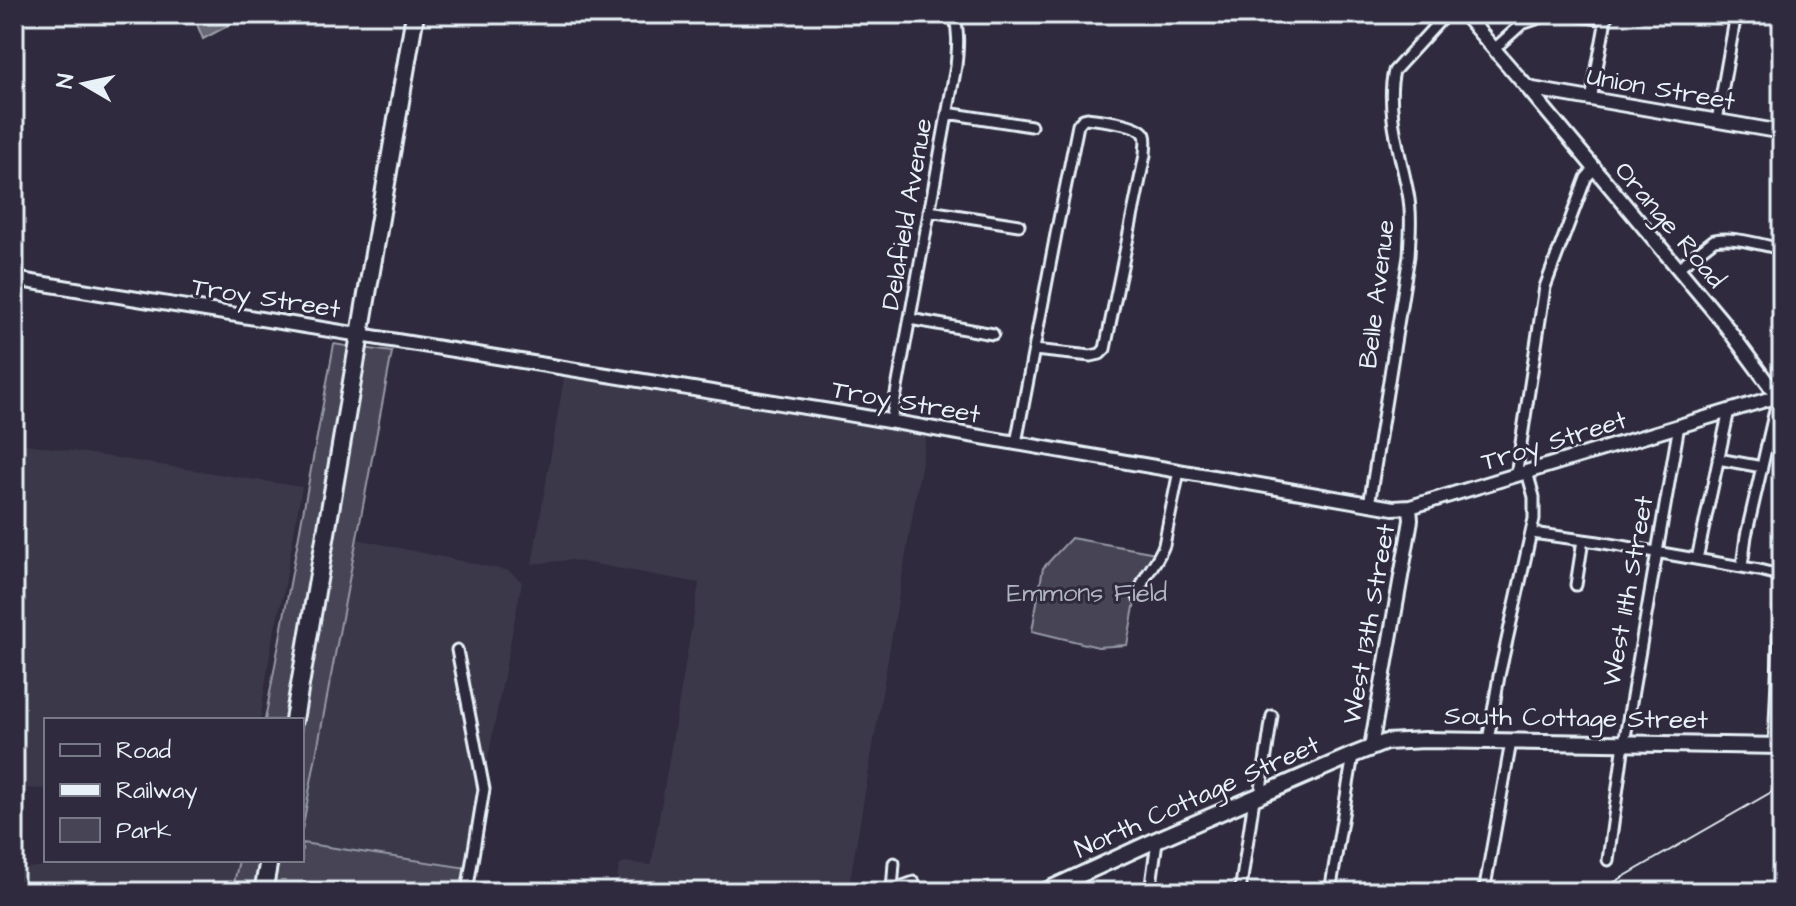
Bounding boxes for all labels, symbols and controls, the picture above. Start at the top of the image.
north arrow [44,44,124,124]
street label: Union Street [1584,58,1738,120]
text: N [49,72,82,90]
street label: Delafield Avenue [872,115,942,313]
street label: Orange Road [1605,154,1734,297]
street label: Belle Avenue [1350,218,1404,370]
street label: Troy Street [189,268,343,330]
street label: Troy Street [829,371,983,435]
street label: Troy Street [1477,402,1632,482]
street label: West 11th Street [1594,492,1663,689]
street label: West 13th Street [1334,520,1404,727]
park label: Emmons Field [1007,575,1167,611]
street label: South Cottage Street [1444,698,1709,740]
legend [44,718,304,862]
street label: North Cottage Street [1069,727,1326,869]
text: Road [116,734,171,768]
text: Railway [116,774,198,809]
text: Park [116,814,172,848]

